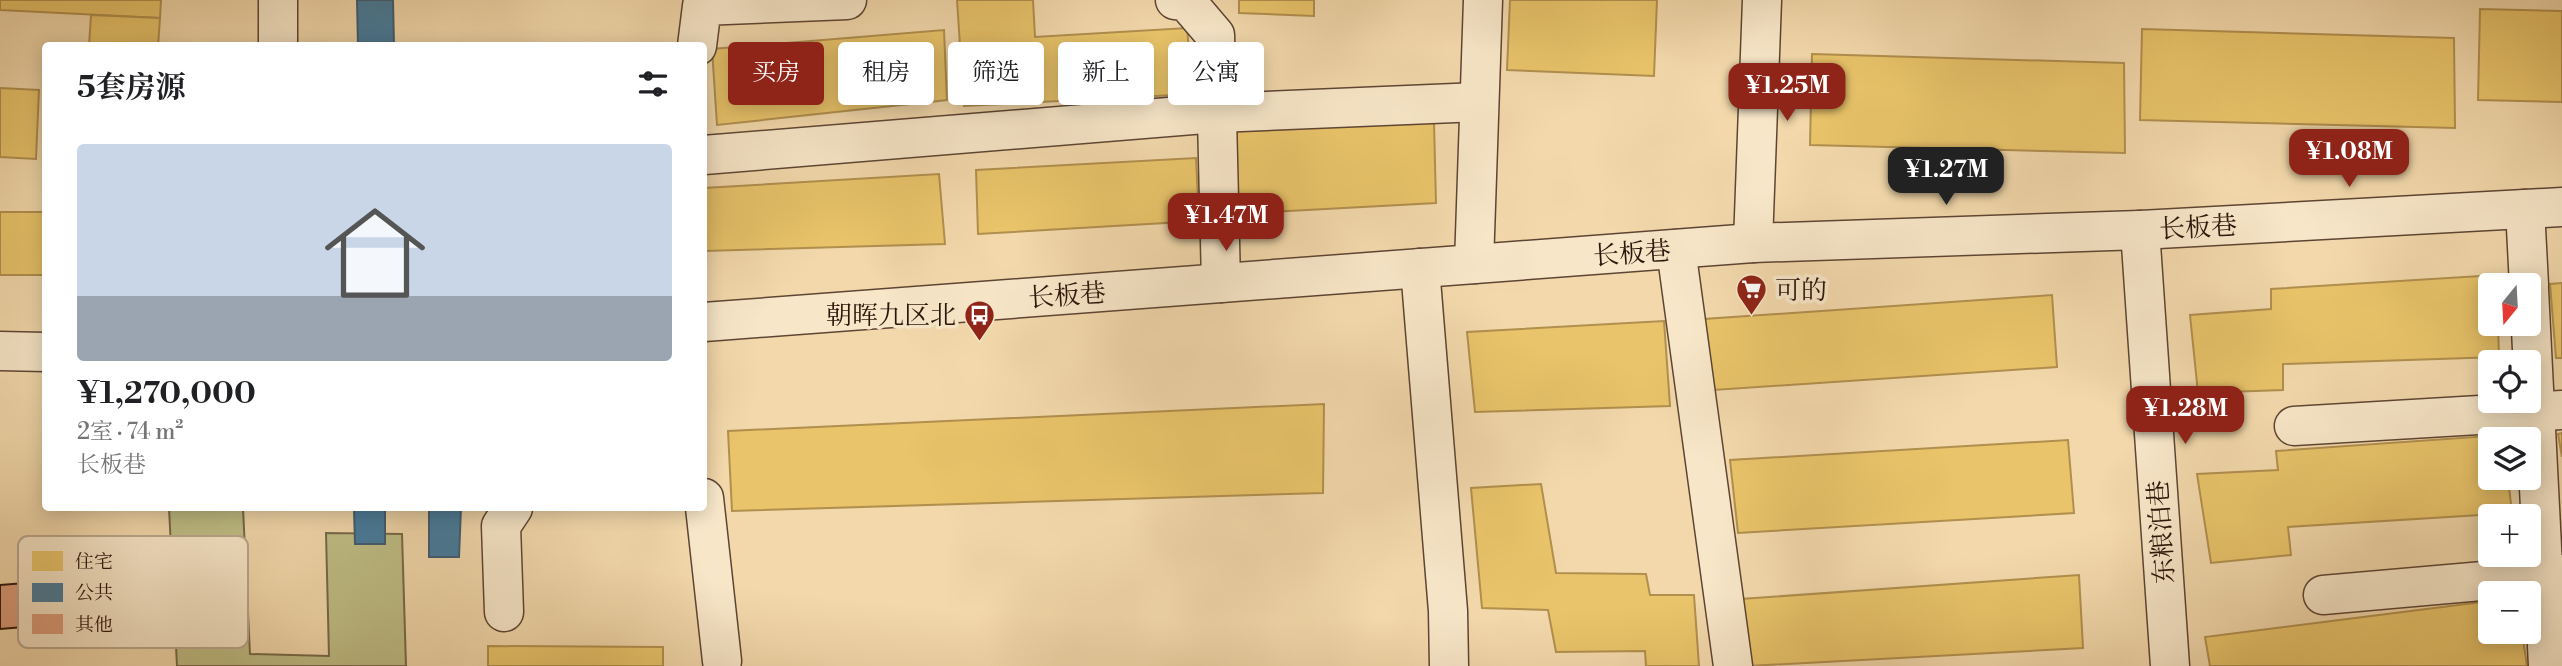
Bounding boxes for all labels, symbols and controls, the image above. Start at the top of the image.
chip: 买房 [728,42,824,105]
chip: 租房 [838,42,934,105]
chip: 筛选 [948,42,1044,105]
chip: 新上 [1058,42,1154,105]
chip: 公寓 [1168,42,1264,105]
pin: ¥1.25M [1730,64,1844,123]
icon: filters [634,65,672,103]
text: 5套房源 [77,69,186,107]
text: ¥1.25M [1744,72,1830,100]
pin: ¥1.08M [2292,130,2406,189]
text: ¥1.08M [2305,138,2393,166]
pin: ¥1.27M [1889,148,2003,207]
text: ¥1.27M [1904,156,1988,184]
icon: home [312,190,438,316]
pin: ¥1.47M [1169,194,1283,253]
text: ¥1.47M [1184,202,1268,230]
street label: 长板巷 [2158,210,2238,246]
street label: 长板巷 [1592,235,1672,273]
supermarket icon: 可的 [1735,273,1769,317]
north arrow [2478,273,2541,336]
map controls [2478,273,2541,644]
place label: 可的 [1775,275,1827,307]
street label: 长板巷 [1027,277,1107,315]
bus stop icon: 朝晖九区北 [962,298,996,342]
place label: 朝晖九区北 [826,300,956,332]
button: locate [2478,350,2541,413]
text: ¥1,270,000 [77,375,256,413]
pin: ¥1.28M [2128,386,2242,446]
text: ¥1.28M [2142,395,2228,423]
text: 2室 · 74 m² [77,418,183,446]
button: layers [2478,427,2541,490]
text: 长板巷 [77,451,146,479]
street label: 东粮泊巷 [2142,479,2182,585]
button: + [2478,504,2541,567]
legend [18,536,248,648]
text: 住宅 [75,550,113,574]
text: 公共 [75,581,113,605]
button: − [2478,581,2541,644]
text: 其他 [75,613,113,637]

